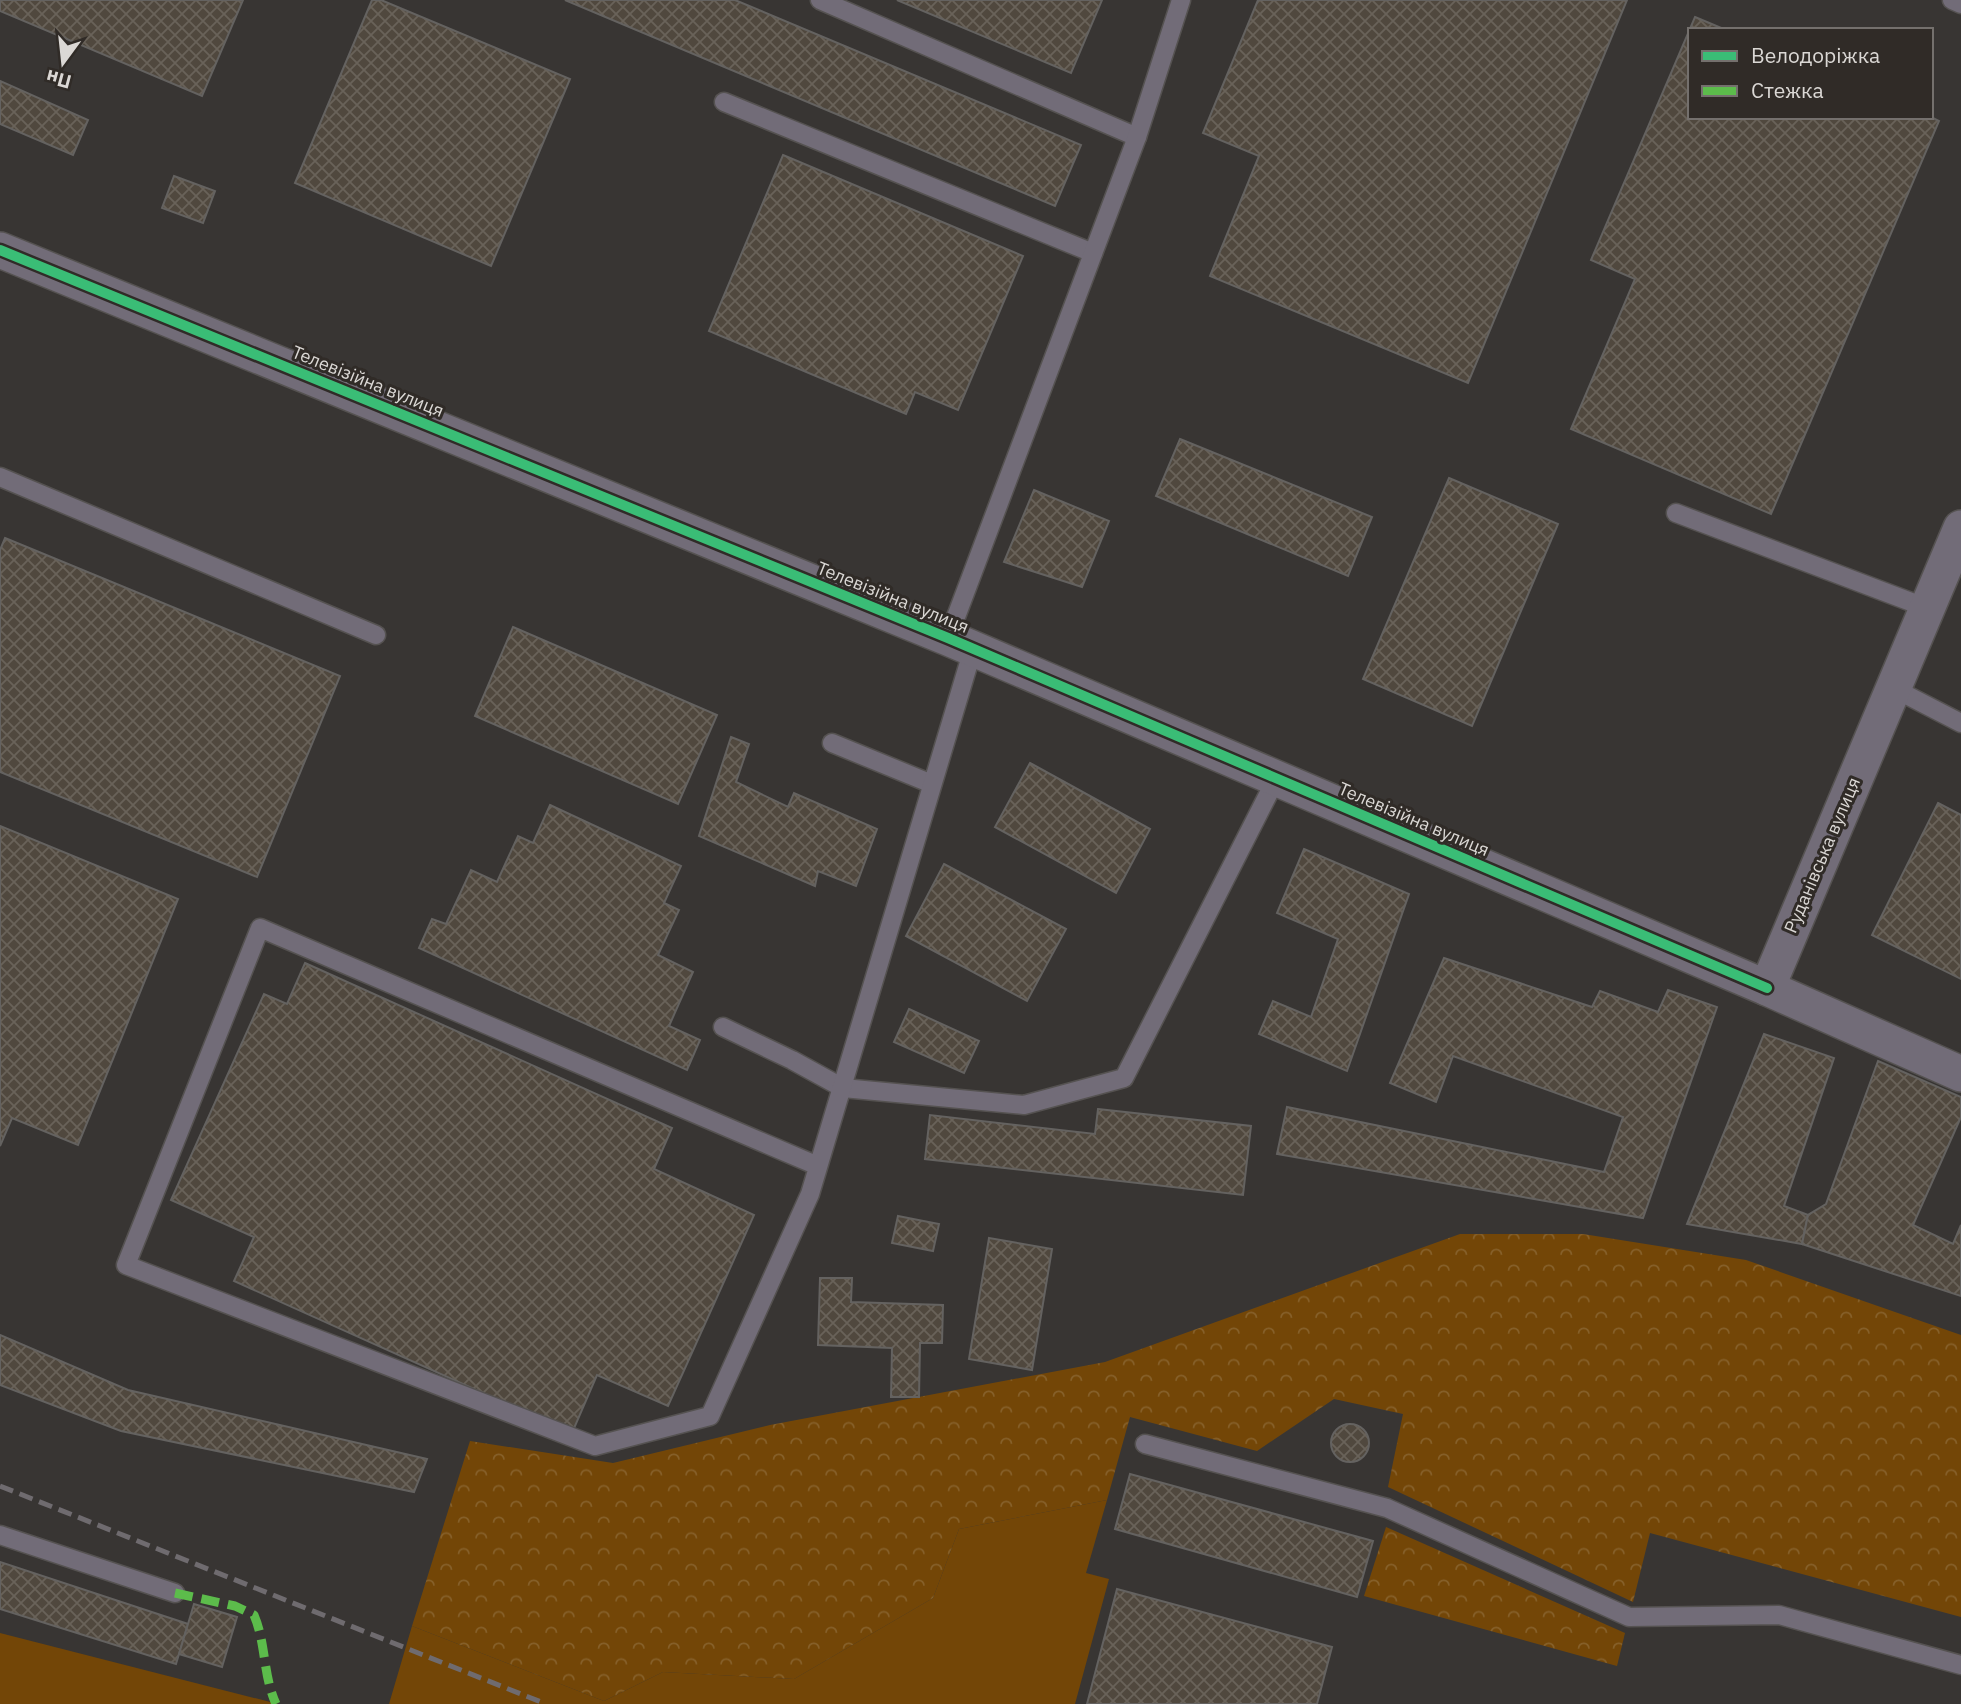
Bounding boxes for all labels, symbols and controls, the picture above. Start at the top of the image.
north arrow [28,28,98,98]
legend [1688,28,1933,119]
text: Велодоріжка [1751,41,1880,69]
text: Пн [43,65,74,94]
text: Стежка [1751,76,1824,104]
street label: Телевізійна вулиця [289,340,447,422]
street label: Телевізійна вулиця [814,556,972,638]
street label: Руданівська вулиця [1779,774,1865,936]
street label: Телевізійна вулиця [1335,777,1493,861]

